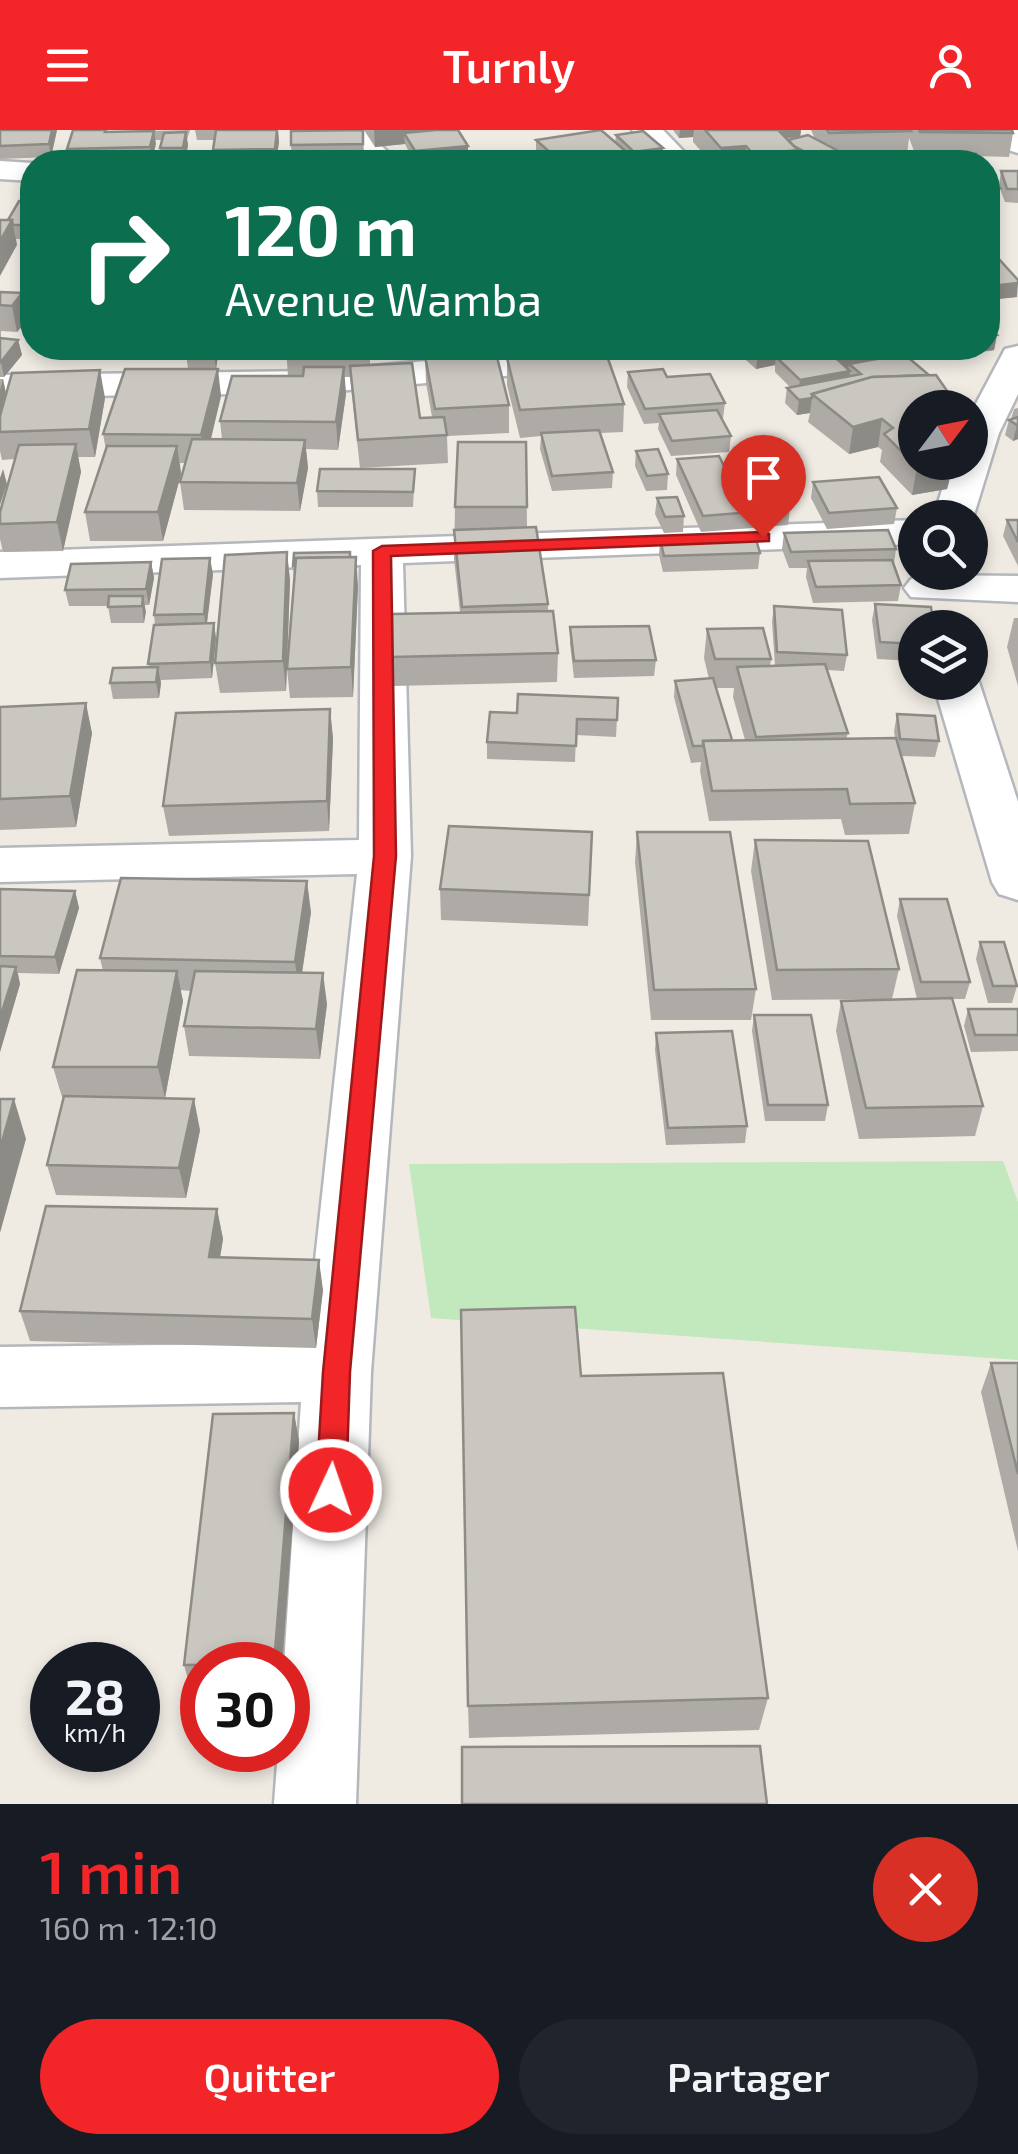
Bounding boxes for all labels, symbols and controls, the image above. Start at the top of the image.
icon: menu [40,38,95,93]
text: Turnly [443,38,575,92]
icon: person [923,38,978,93]
text: 120 m [225,186,417,270]
icon: right [60,190,190,320]
text: Avenue Wamba [225,271,542,325]
north arrow [898,390,988,480]
map controls [898,390,988,700]
pin [721,435,806,538]
icon: arrive [736,450,791,505]
button: search [898,500,988,590]
button: layers [898,610,988,700]
position arrow [279,1438,383,1542]
speed limit sign: 30 [180,1642,310,1772]
text: 28 [65,1665,125,1725]
text: km/h [64,1717,126,1747]
text: 1 min [40,1834,182,1906]
button: close [873,1837,978,1942]
text: 160 m · 12:10 [40,1908,218,1946]
button: Quitter [40,2019,499,2134]
button: Partager [519,2019,978,2134]

